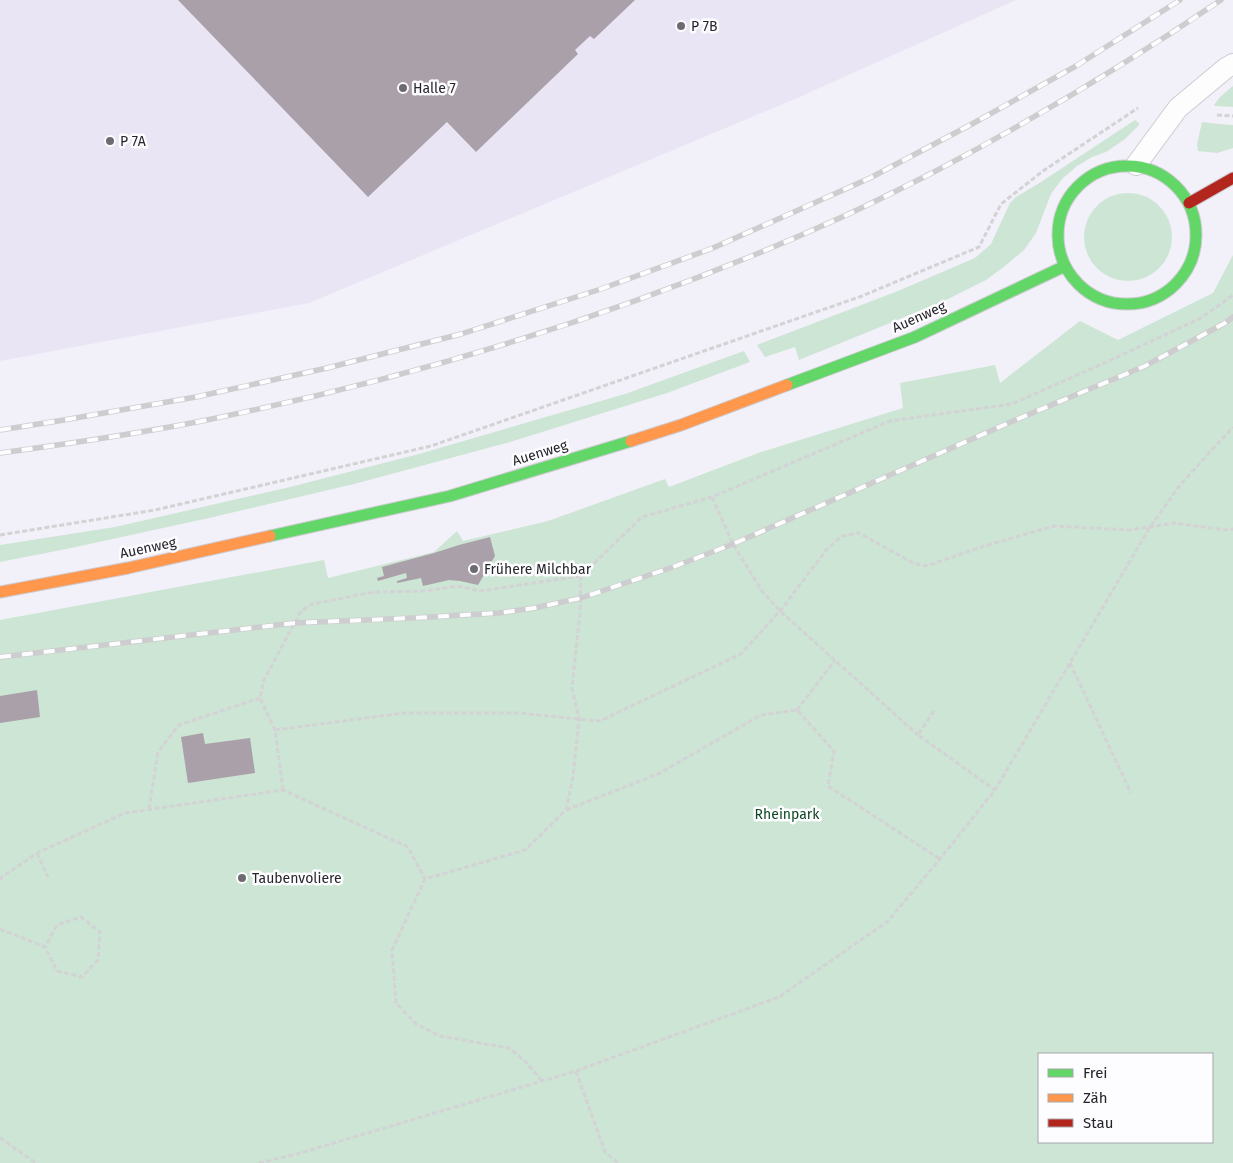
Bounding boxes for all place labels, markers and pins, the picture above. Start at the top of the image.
place label: P 7B [691,18,718,35]
marker: P 7B [675,20,687,32]
place label: Halle 7 [413,80,456,97]
marker: Halle 7 [397,82,409,94]
place label: P 7A [120,133,146,150]
marker: P 7A [104,135,116,147]
place label: Frühere Milchbar [484,561,592,578]
marker: Frühere Milchbar [468,563,480,575]
place label: Taubenvoliere [252,870,342,887]
marker: Taubenvoliere [236,872,248,884]

